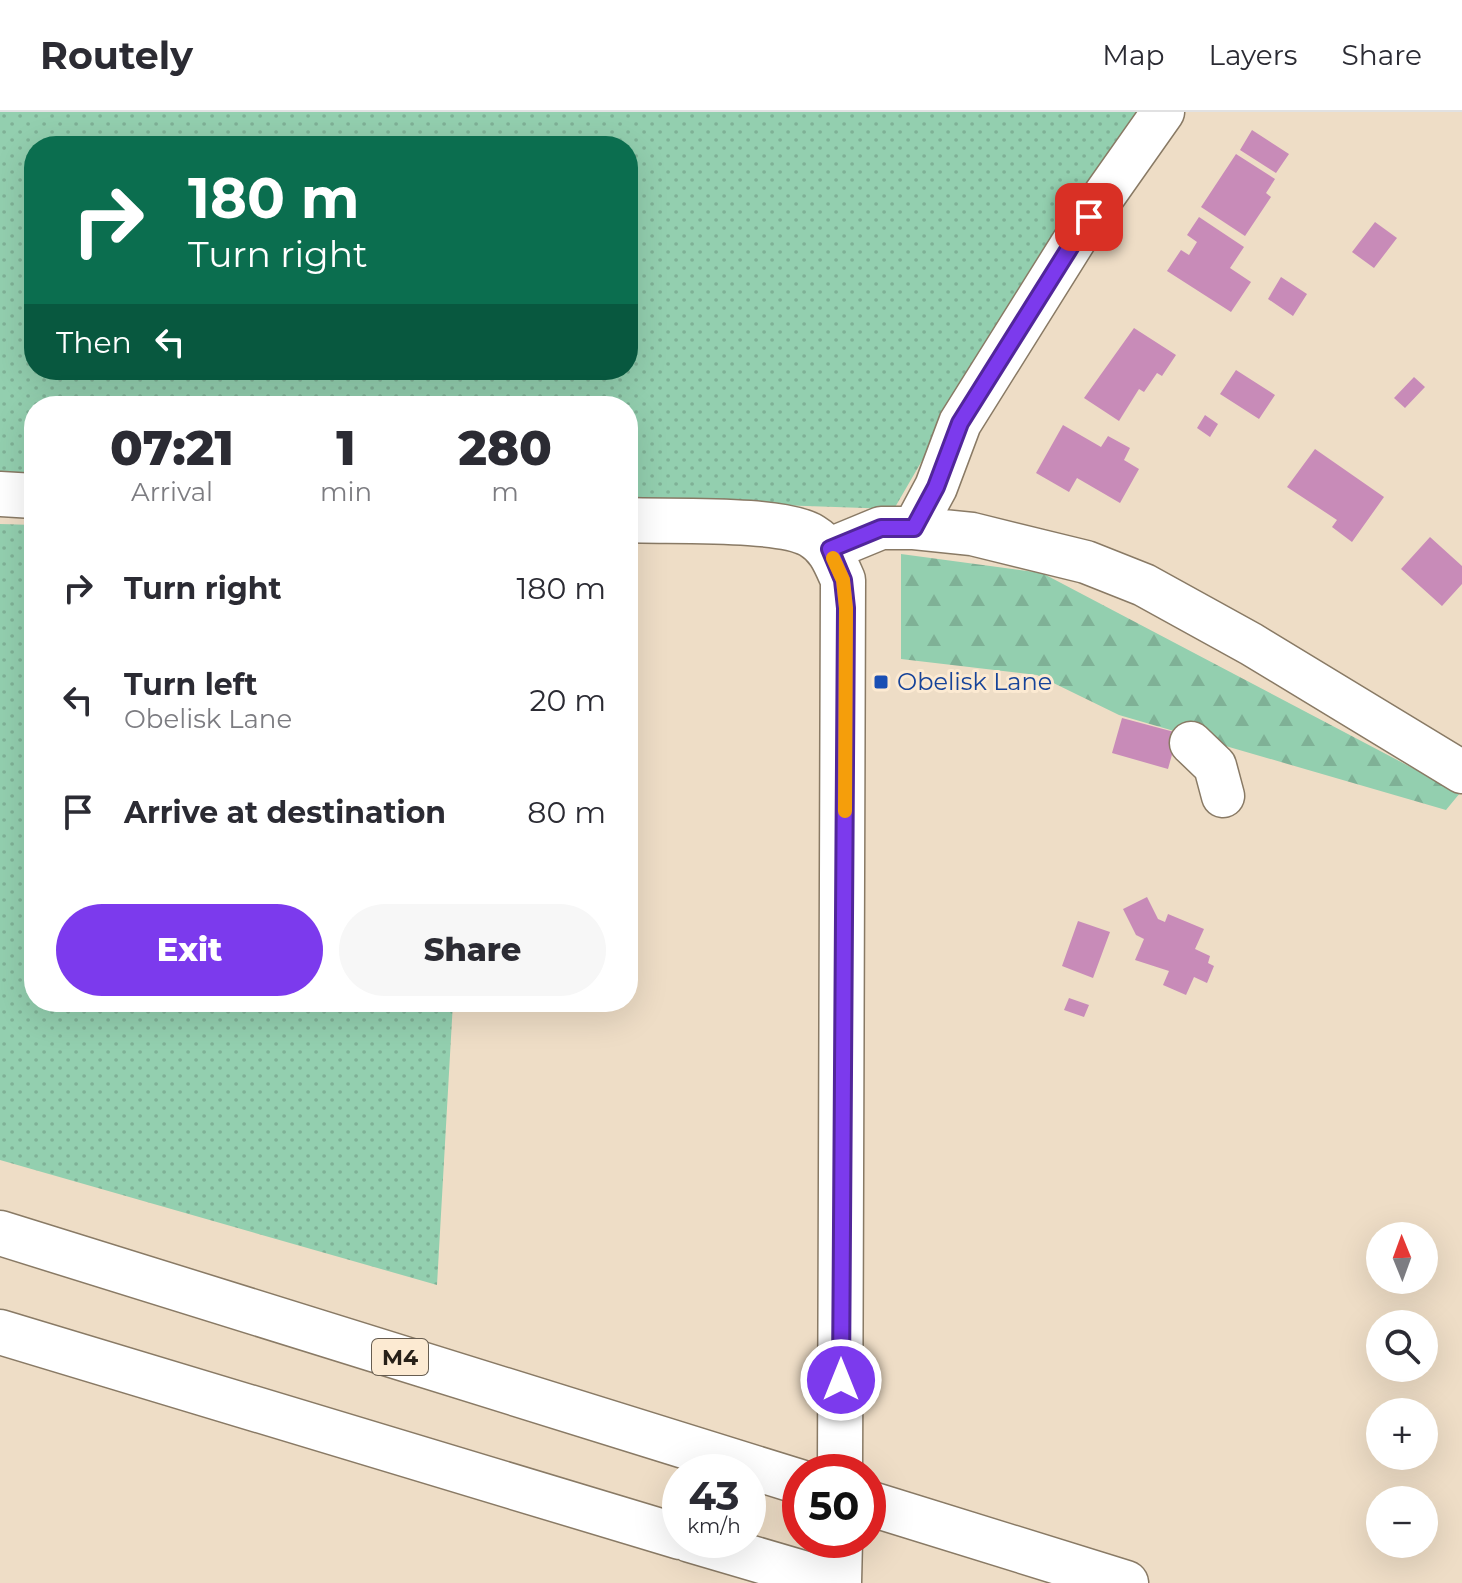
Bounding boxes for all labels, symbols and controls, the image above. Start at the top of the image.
text: Routely [40,32,193,79]
text: Map [1102,38,1165,72]
text: Layers [1209,38,1298,72]
text: Share [1342,38,1422,72]
text: 180 m [188,164,360,232]
icon: right [56,168,160,272]
pin [1055,183,1123,251]
icon: arrive [1067,195,1111,239]
text: Turn right [188,232,368,276]
icon: left [148,320,192,364]
text: Then [56,324,132,361]
text: 07:21 [110,419,234,477]
text: 1 [336,419,356,477]
text: 280 [458,419,552,477]
text: Arrival [131,476,213,508]
text: min [320,476,372,508]
text: m [491,476,519,508]
icon: right [56,566,100,610]
text: Turn right [124,570,281,607]
text: 180 m [516,570,606,607]
text: Turn left [124,666,257,703]
place label: Obelisk Lane [897,667,1052,696]
marker: Obelisk Lane [872,673,890,691]
icon: left [56,678,100,722]
text: 20 m [529,682,606,719]
text: Obelisk Lane [124,703,292,735]
icon: arrive [56,790,100,834]
text: Arrive at destination [124,794,446,831]
text: 80 m [527,794,606,831]
button: Exit [56,904,323,996]
button: Share [339,904,606,996]
north arrow [1366,1222,1438,1294]
map controls [1366,1222,1438,1558]
button: search [1366,1310,1438,1382]
position arrow [799,1338,883,1422]
road number: M4 [372,1339,428,1375]
button: + [1366,1398,1438,1470]
speed limit sign: 50 [782,1454,886,1558]
text: 43 [689,1471,739,1520]
button: − [1366,1486,1438,1558]
text: km/h [687,1514,741,1538]

